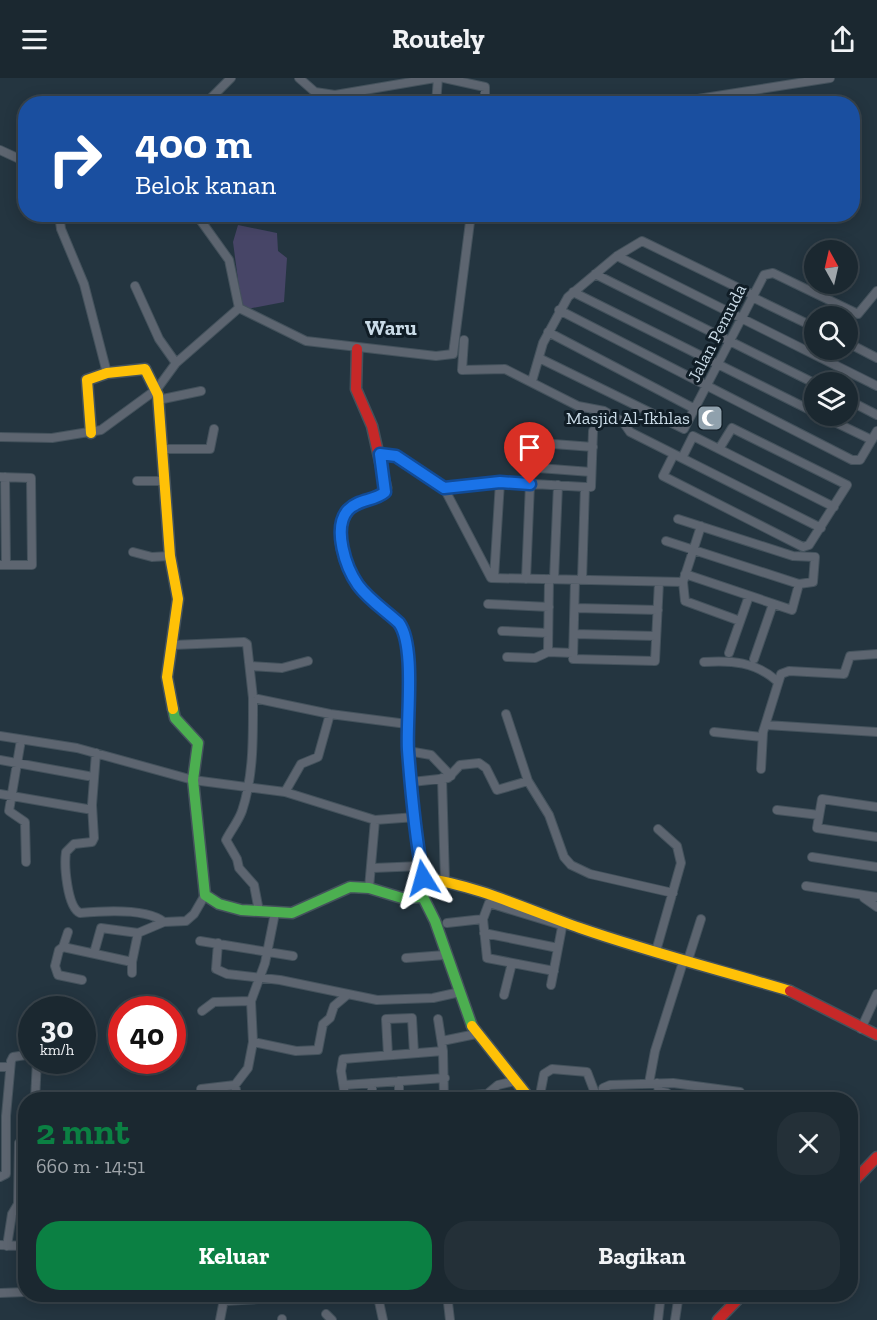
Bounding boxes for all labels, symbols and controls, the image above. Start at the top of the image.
icon: menu [18,23,51,56]
text: Routely [392,23,485,55]
icon: share [826,23,859,56]
text: 400 m [135,118,252,169]
icon: right [36,120,114,198]
text: Belok kanan [135,169,276,201]
north arrow [804,240,858,294]
map controls [804,240,858,426]
street label: Jalan Pemuda [683,280,751,386]
button: search [804,306,858,360]
district label: Waru [365,315,417,340]
button: layers [804,372,858,426]
mosque icon: Masjid Al-Ikhlas [695,403,725,433]
place label: Masjid Al-Ikhlas [566,407,690,429]
pin [504,422,555,484]
icon: arrive [513,431,546,464]
position arrow [391,846,455,910]
speed limit sign: 40 [108,996,186,1074]
text: 30 [40,1010,74,1046]
text: km/h [40,1041,74,1059]
text: 2 mnt [36,1110,129,1153]
button: close [777,1112,840,1175]
text: 660 m · 14:51 [36,1154,145,1178]
button: Keluar [36,1221,432,1290]
button: Bagikan [444,1221,840,1290]

